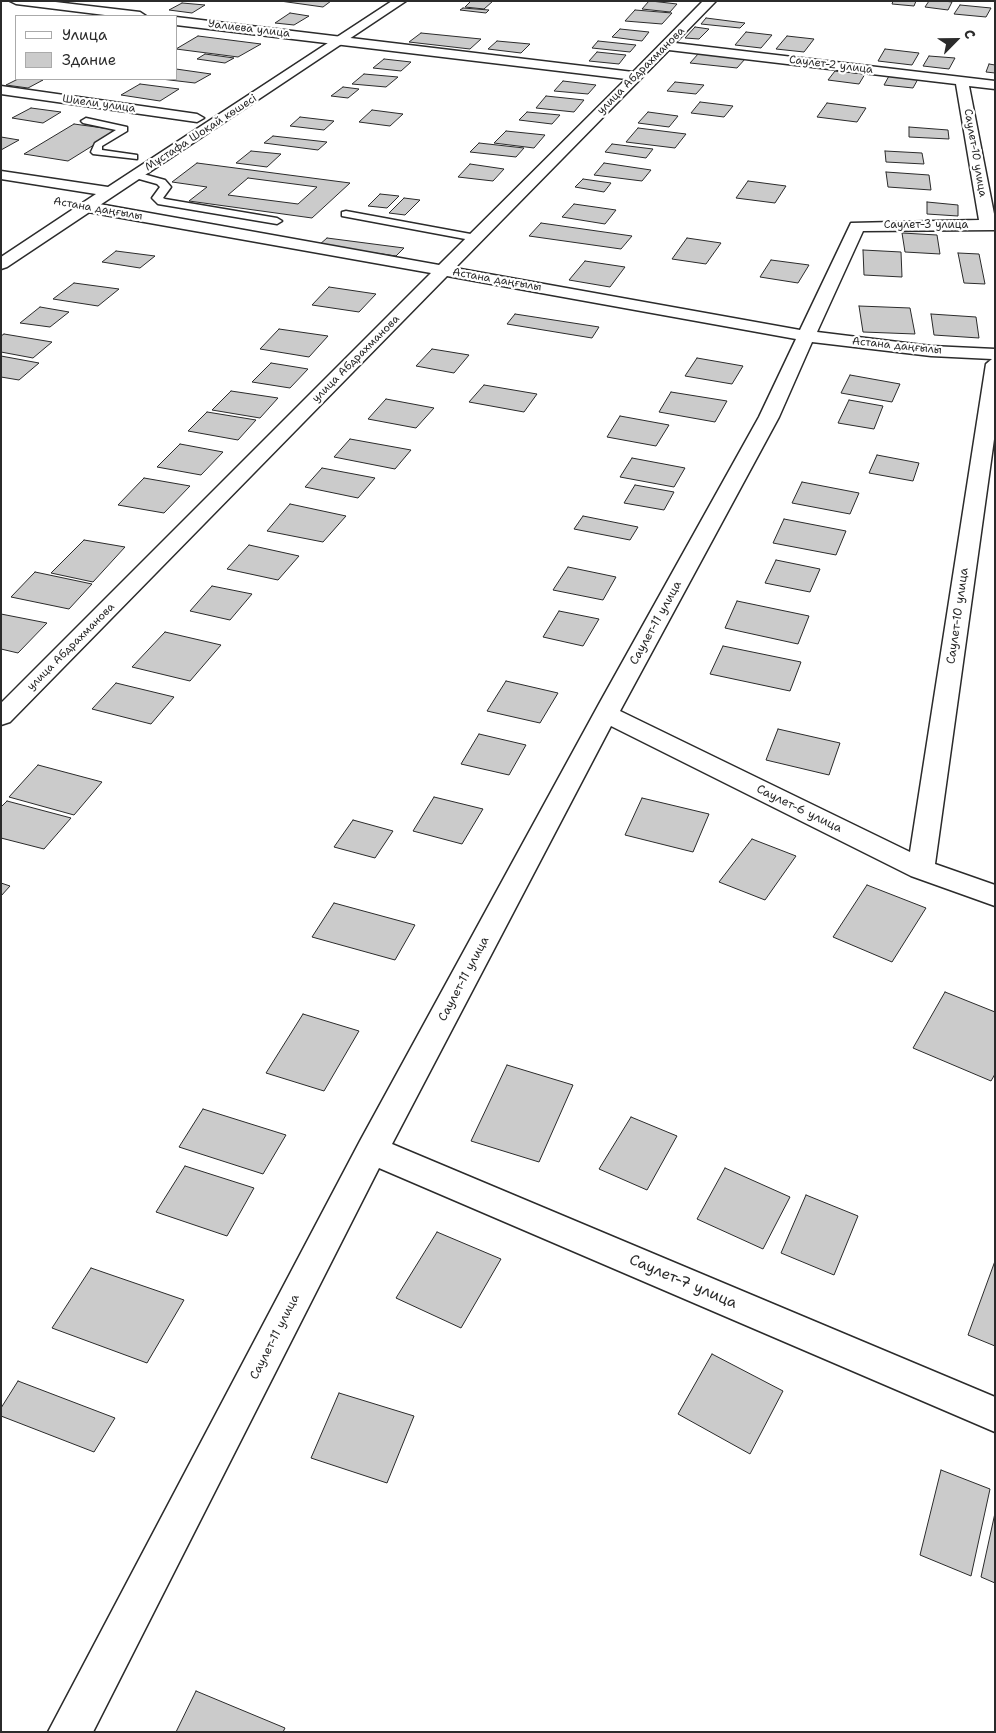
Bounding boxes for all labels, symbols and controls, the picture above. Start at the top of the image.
legend [15,15,178,80]
north arrow [931,15,981,65]
street label: Уалиева улица [207,17,291,41]
text: Улица [62,25,107,45]
street label: улица Абдрахманова [595,25,687,117]
text: С [960,27,980,42]
text: Здание [62,50,116,70]
street label: Саулет-2 улица [788,53,874,77]
street label: Шиели улица [62,92,136,116]
street label: Мұстафа Шоқай көшесі [143,92,259,174]
street label: Саулет-10 улица [961,108,989,198]
street label: Астана даңғылы [52,195,144,223]
street label: Саулет-3 улица [884,218,968,232]
street label: Астана даңғылы [451,266,543,294]
street label: улица Абдрахманова [310,313,402,405]
street label: Астана даңғылы [851,335,943,357]
street label: Саулет-10 улица [944,567,972,665]
street label: Саулет-11 улица [627,578,685,668]
street label: улица Абдрахманова [25,601,117,693]
street label: Саулет-6 улица [754,782,844,836]
street label: Саулет-11 улица [436,934,492,1024]
street label: Саулет-7 улица [626,1251,740,1313]
street label: Саулет-11 улица [247,1292,303,1382]

